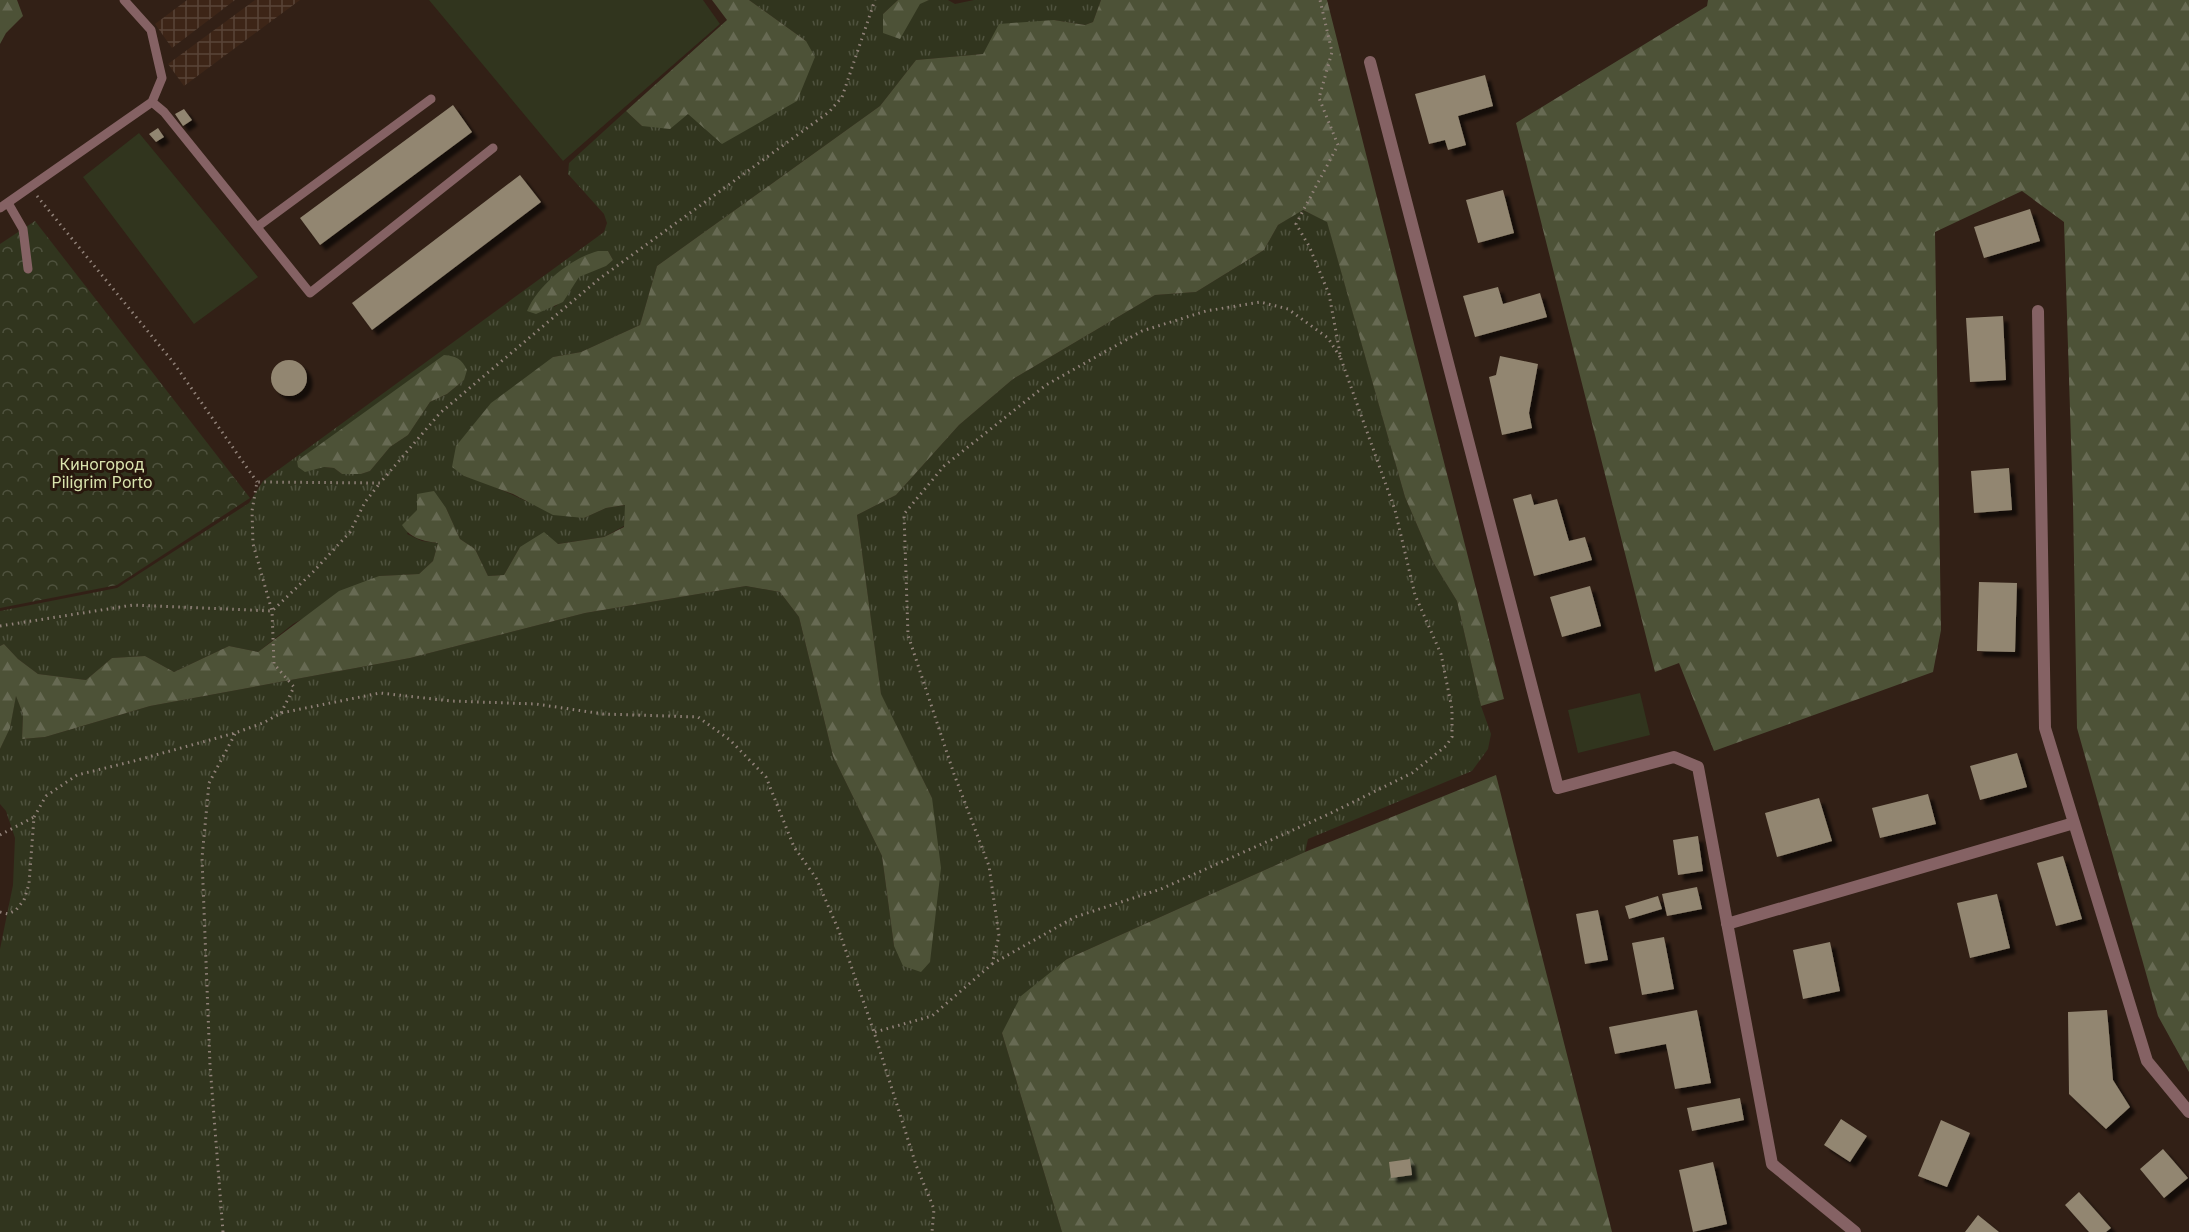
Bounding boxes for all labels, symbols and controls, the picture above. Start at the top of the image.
park label: Киногород Piligrim Porto [52,454,153,492]

